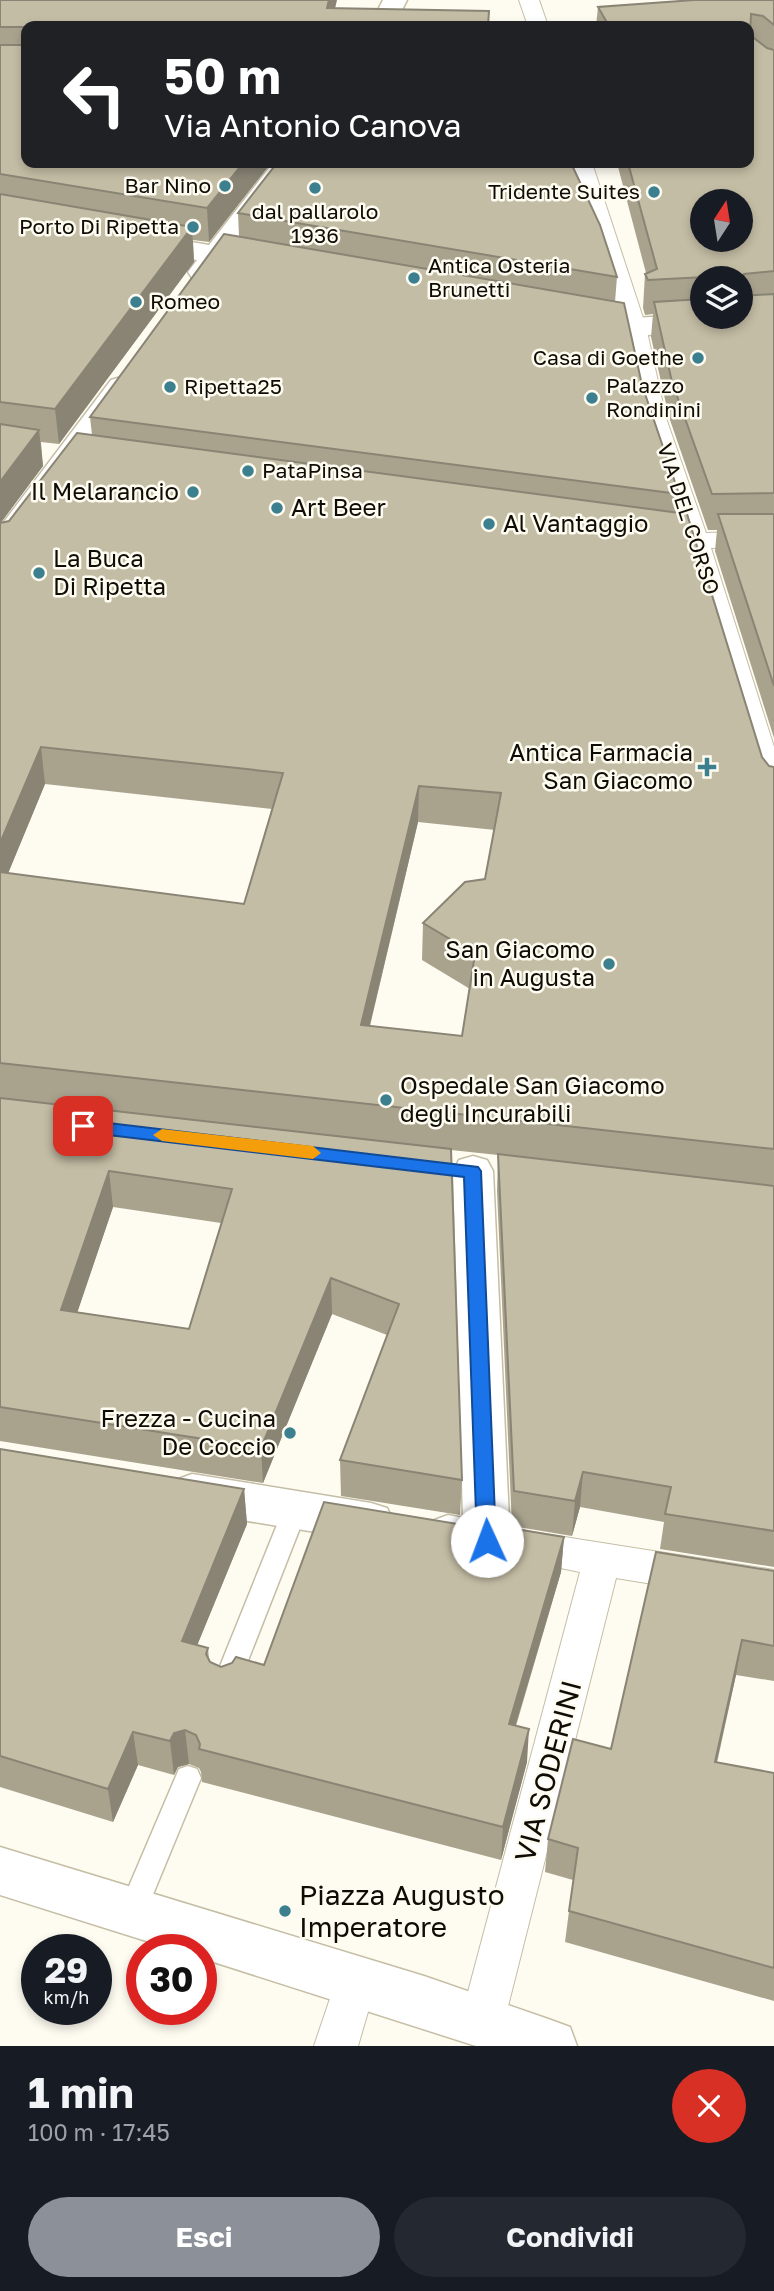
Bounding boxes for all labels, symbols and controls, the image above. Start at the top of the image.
text: 50 m [164,46,281,105]
icon: left [49,49,140,140]
text: Via Antonio Canova [164,106,461,144]
place label: Bar Nino [125,172,211,198]
marker: Bar Nino [217,178,233,194]
place label: Tridente Suites [488,178,640,204]
marker: dal pallarolo 1936 [307,180,323,196]
marker: Tridente Suites [646,184,662,200]
north arrow [690,189,752,252]
map controls [690,189,753,329]
place label: dal pallarolo 1936 [252,198,378,248]
place label: Porto Di Ripetta [19,213,179,239]
marker: Porto Di Ripetta [185,219,201,235]
place label: Antica Osteria Brunetti [428,252,570,302]
button: layers [690,266,753,329]
marker: Antica Osteria Brunetti [406,270,422,286]
place label: Romeo [150,288,220,314]
marker: Romeo [128,294,144,310]
place label: Casa di Goethe [533,344,684,370]
marker: Casa di Goethe [690,350,706,366]
place label: Palazzo Rondinini [606,372,701,422]
place label: Ripetta25 [184,373,282,399]
marker: Ripetta25 [162,379,178,395]
marker: Palazzo Rondinini [584,390,600,406]
street label: VIA DEL CORSO [652,440,726,598]
place label: PataPinsa [262,457,363,483]
marker: PataPinsa [240,463,256,479]
place label: Il Melarancio [31,476,179,505]
marker: Il Melarancio [185,484,201,500]
place label: Art Beer [291,492,386,521]
marker: Art Beer [269,500,285,516]
place label: Al Vantaggio [503,508,649,537]
marker: Al Vantaggio [481,516,497,532]
place label: La Buca Di Ripetta [53,543,166,600]
marker: La Buca Di Ripetta [31,565,47,581]
place label: Antica Farmacia San Giacomo [509,737,693,794]
marker: Antica Farmacia San Giacomo [699,759,715,775]
place label: San Giacomo in Augusta [445,934,595,991]
marker: San Giacomo in Augusta [601,956,617,972]
place label: Ospedale San Giacomo degli Incurabili [400,1070,665,1127]
marker: Ospedale San Giacomo degli Incurabili [378,1092,394,1108]
pin [53,1096,113,1156]
icon: arrive [64,1107,102,1145]
place label: Frezza - Cucina De Coccio [101,1403,276,1460]
marker: Frezza - Cucina De Coccio [282,1425,298,1441]
position arrow [450,1504,524,1578]
street label: VIA SODERINI [507,1677,588,1865]
place label: Piazza Augusto Imperatore [299,1878,504,1943]
marker: Piazza Augusto Imperatore [277,1903,293,1919]
speed limit sign: 30 [126,1934,217,2025]
text: 29 [45,1949,88,1991]
text: km/h [44,1986,89,2008]
text: 1 min [28,2067,134,2117]
button: close [672,2069,746,2143]
text: 100 m · 17:45 [28,2118,170,2146]
button: Esci [28,2197,380,2277]
button: Condividi [394,2197,746,2277]

